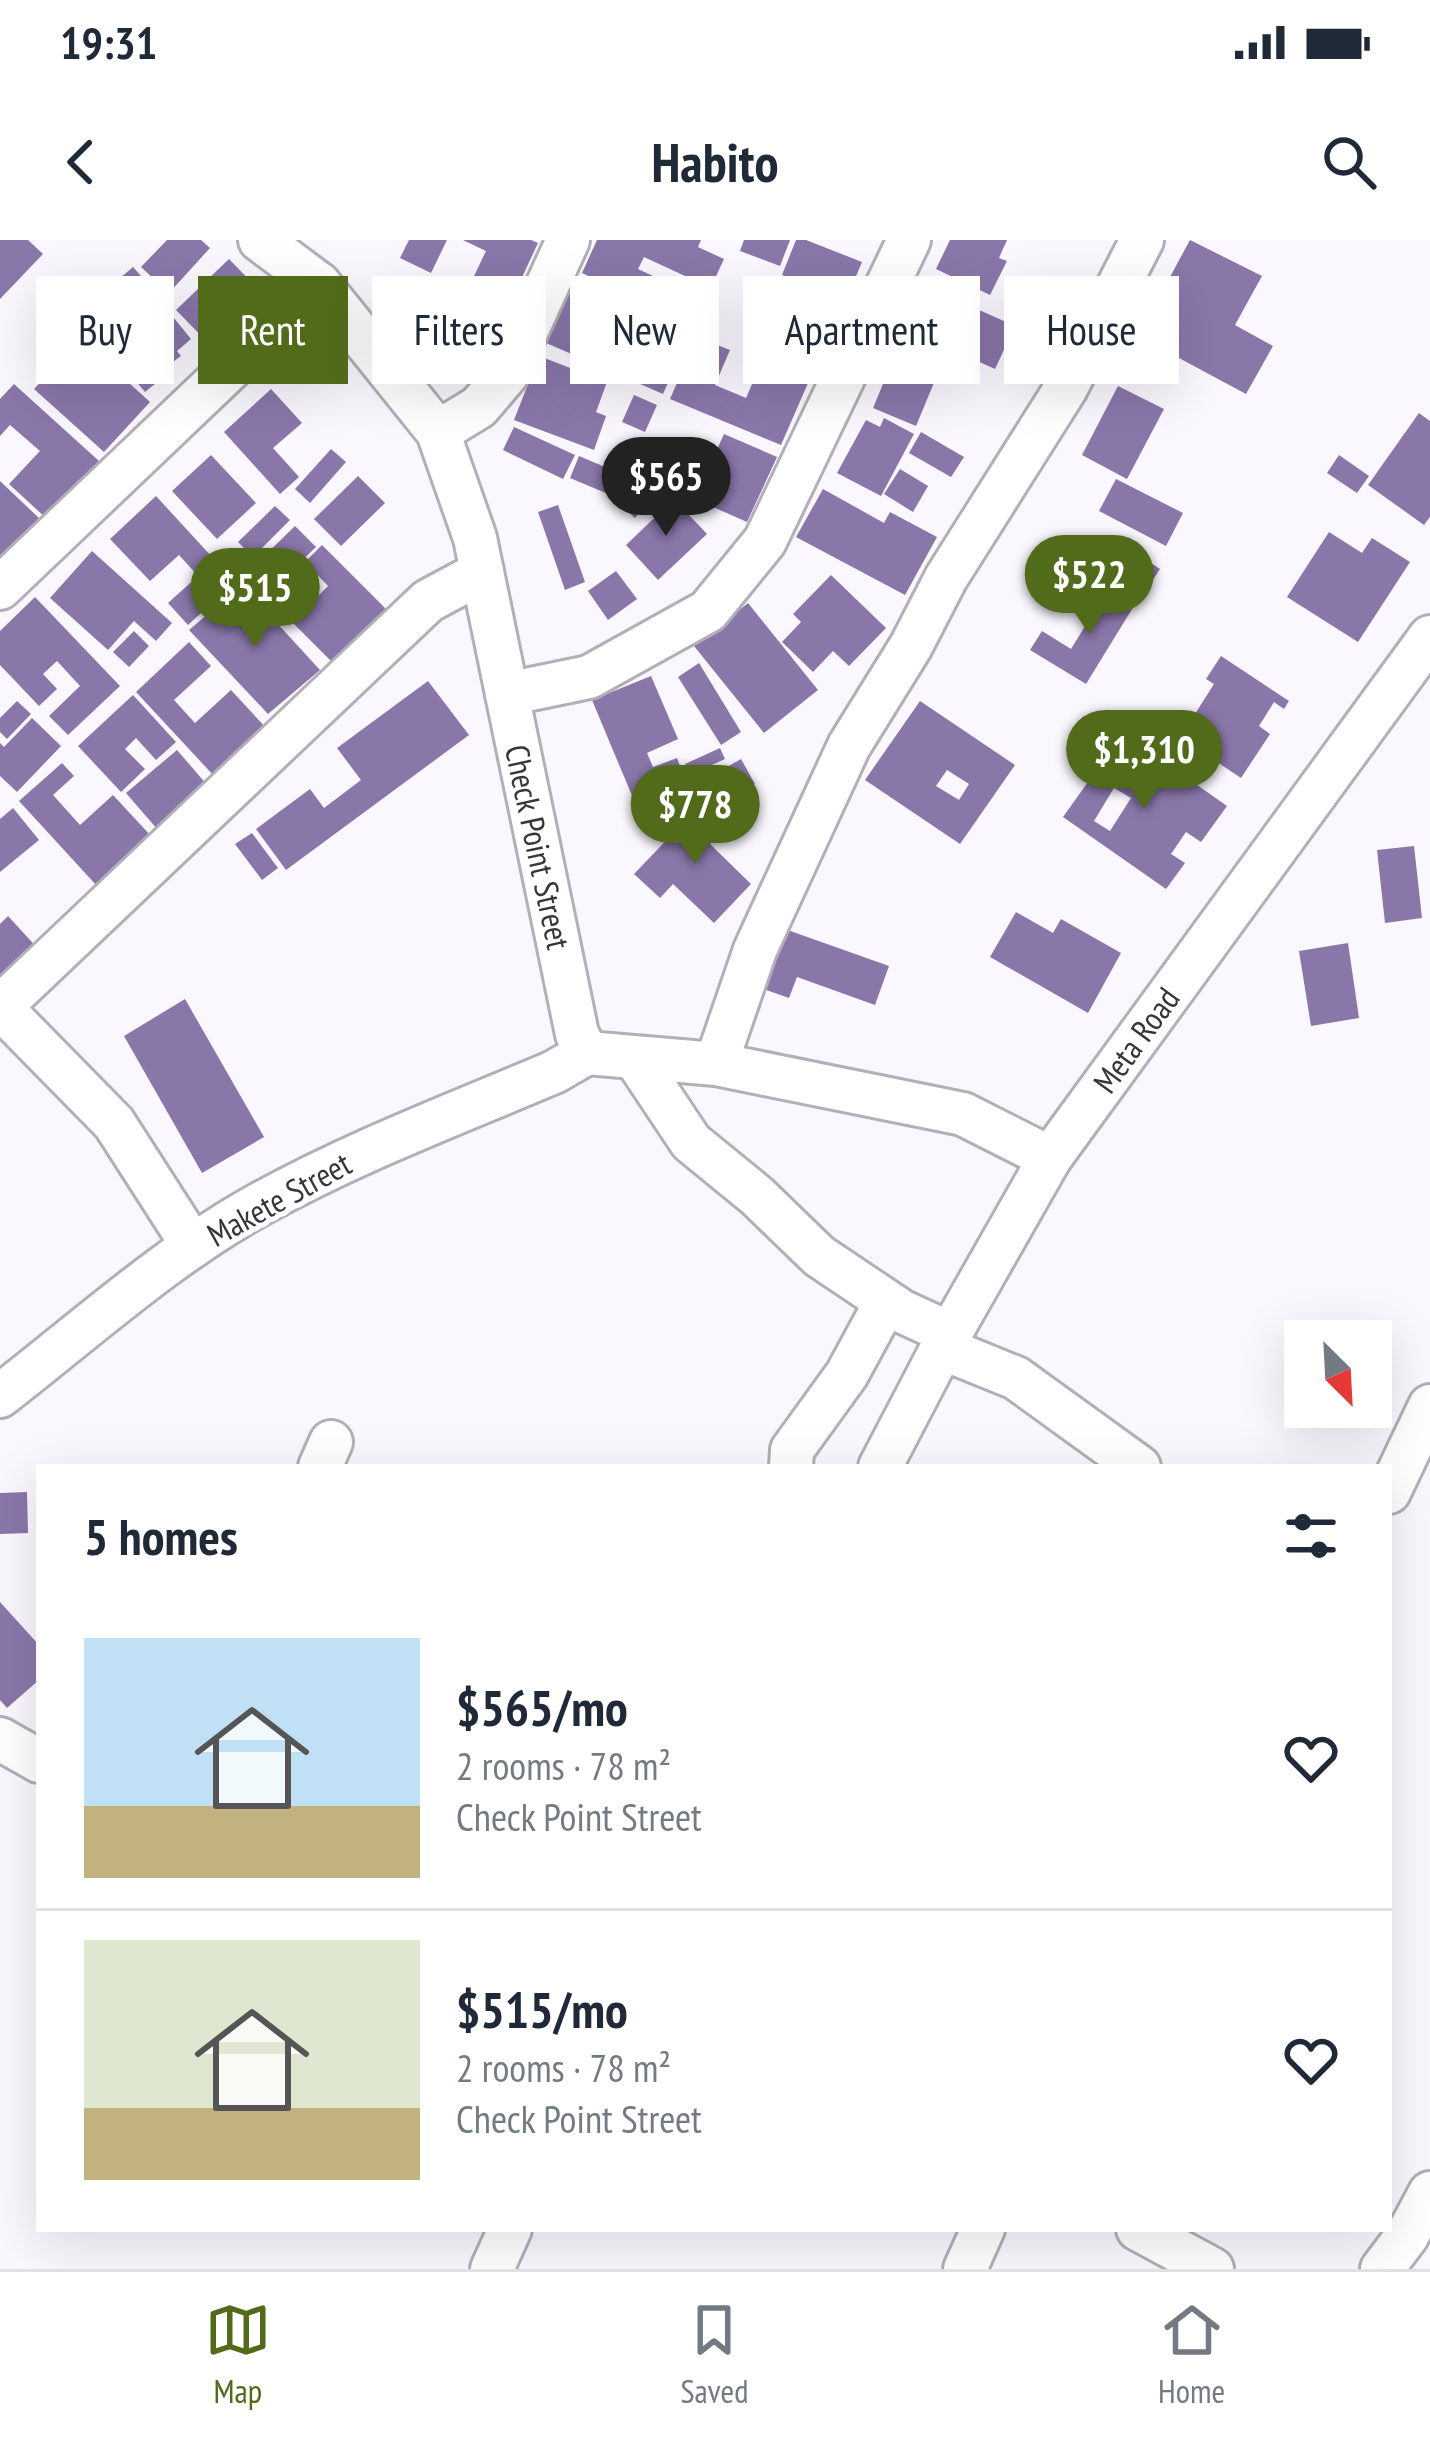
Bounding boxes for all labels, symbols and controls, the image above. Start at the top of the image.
text: 19:31 [60,13,157,71]
text: Habito [652,127,778,197]
icon: back [48,129,114,195]
icon: search [1316,129,1382,195]
chip: Buy [36,276,174,384]
chip: Rent [198,276,348,384]
chip: Filters [372,276,546,384]
chip: New [570,276,719,384]
chip: Apartment [743,276,980,384]
chip: House [1004,276,1179,384]
pin: $565 [595,437,737,539]
text: $565 [629,450,703,501]
pin: $522 [1018,535,1160,637]
pin: $515 [184,548,326,650]
text: $522 [1052,548,1126,599]
text: $515 [218,561,292,612]
pin: $1,310 [1046,710,1242,812]
text: $1,310 [1093,723,1195,774]
street label: Check Point Street [496,741,581,953]
pin: $778 [624,765,766,867]
text: $778 [658,778,732,829]
street label: Meta Road [1083,978,1188,1101]
street label: Makete Street [199,1141,358,1256]
north arrow [1284,1320,1392,1428]
map controls [1284,1320,1392,1428]
text: 5 homes [84,1503,238,1569]
icon: filters [1278,1503,1344,1569]
text: $565/mo [456,1674,628,1740]
icon: home [180,1686,324,1830]
icon: heart [1278,1725,1344,1791]
text: 2 rooms · 78 m² [456,1740,671,1791]
text: Check Point Street [456,1791,702,1842]
text: $515/mo [456,1976,628,2042]
icon: home [180,1988,324,2132]
icon: heart [1278,2027,1344,2093]
text: 2 rooms · 78 m² [456,2042,671,2093]
text: Check Point Street [456,2093,702,2144]
tab: Map [205,2297,271,2412]
tab: Saved [680,2297,748,2412]
tab: Home [1158,2297,1225,2412]

